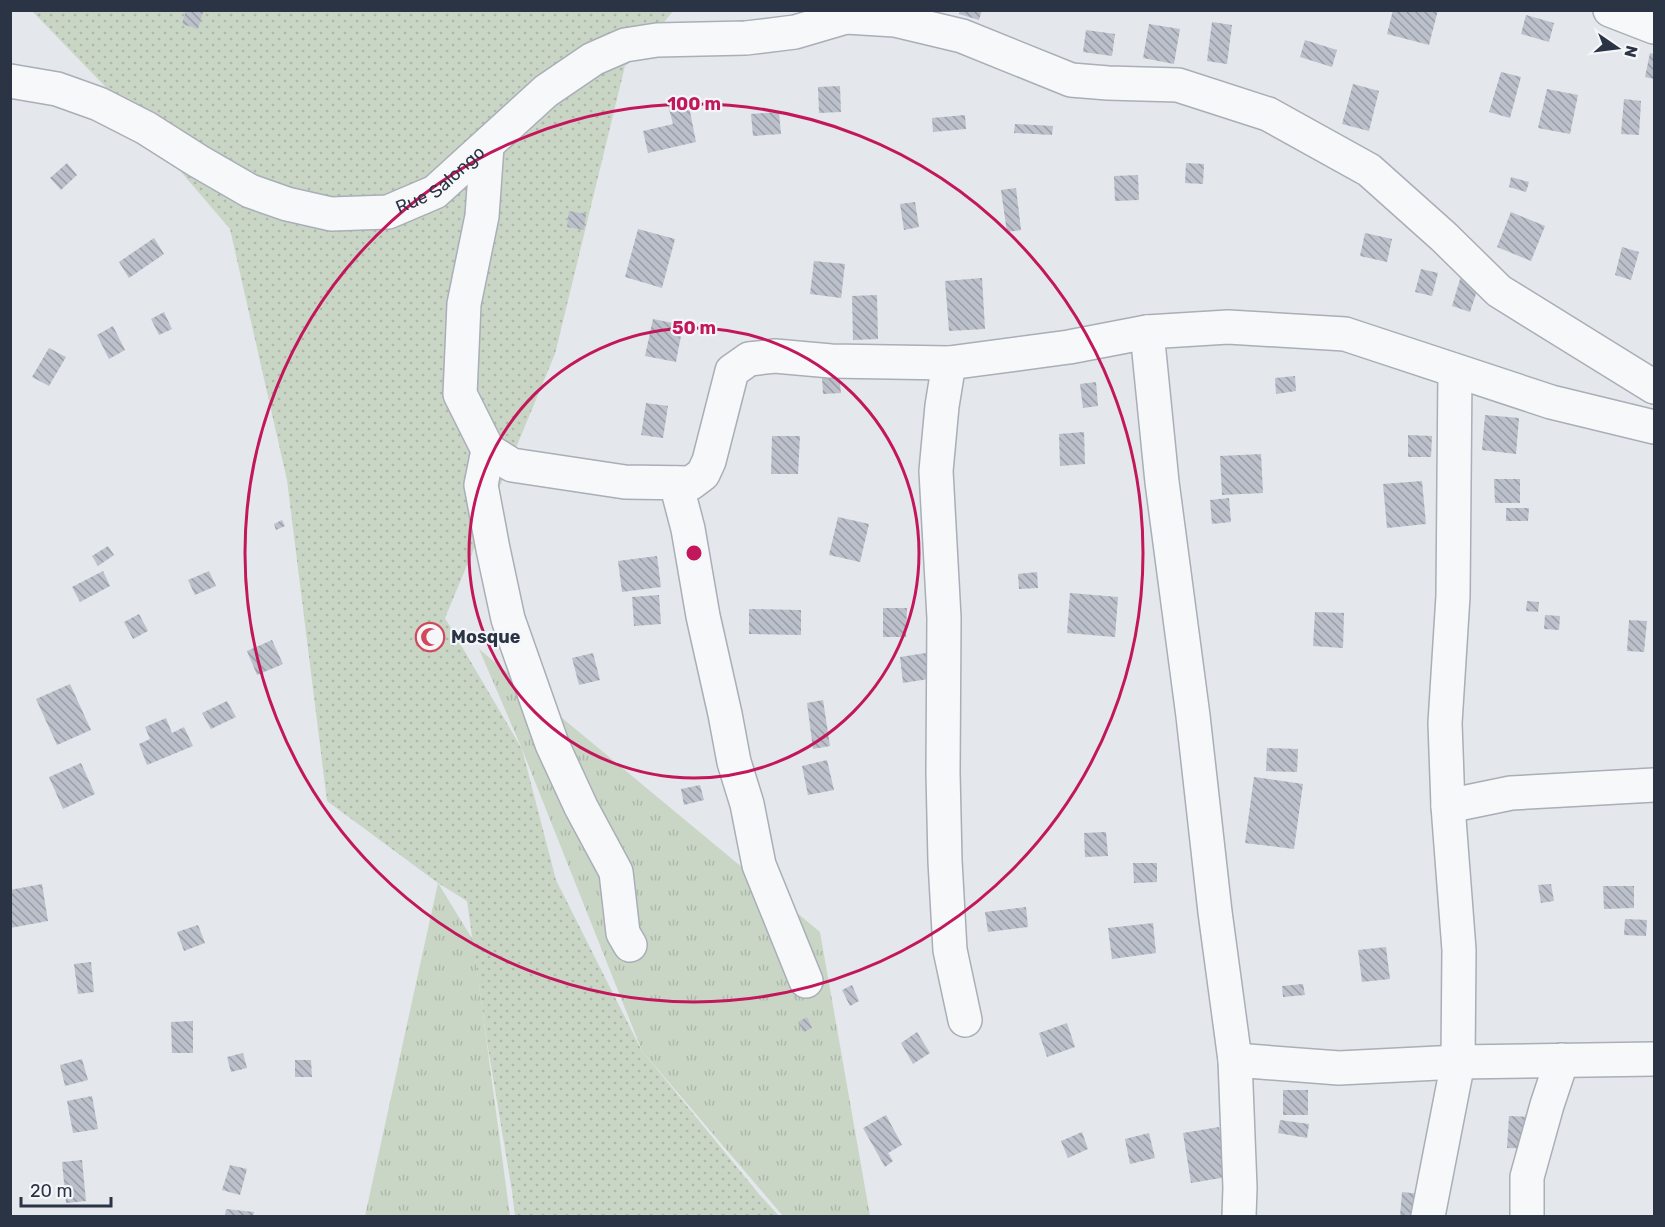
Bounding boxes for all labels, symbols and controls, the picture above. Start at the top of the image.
north arrow [1587,18,1647,78]
text: N [1620,44,1642,59]
text: 100 m [667,93,721,115]
street label: Rue Salongo [392,141,489,218]
text: 50 m [672,317,716,339]
centre of rings [684,543,704,563]
mosque icon: Mosque [414,621,446,653]
place label: Mosque [451,626,521,648]
scale bar [21,1170,111,1208]
text: 20 m [30,1180,72,1202]

